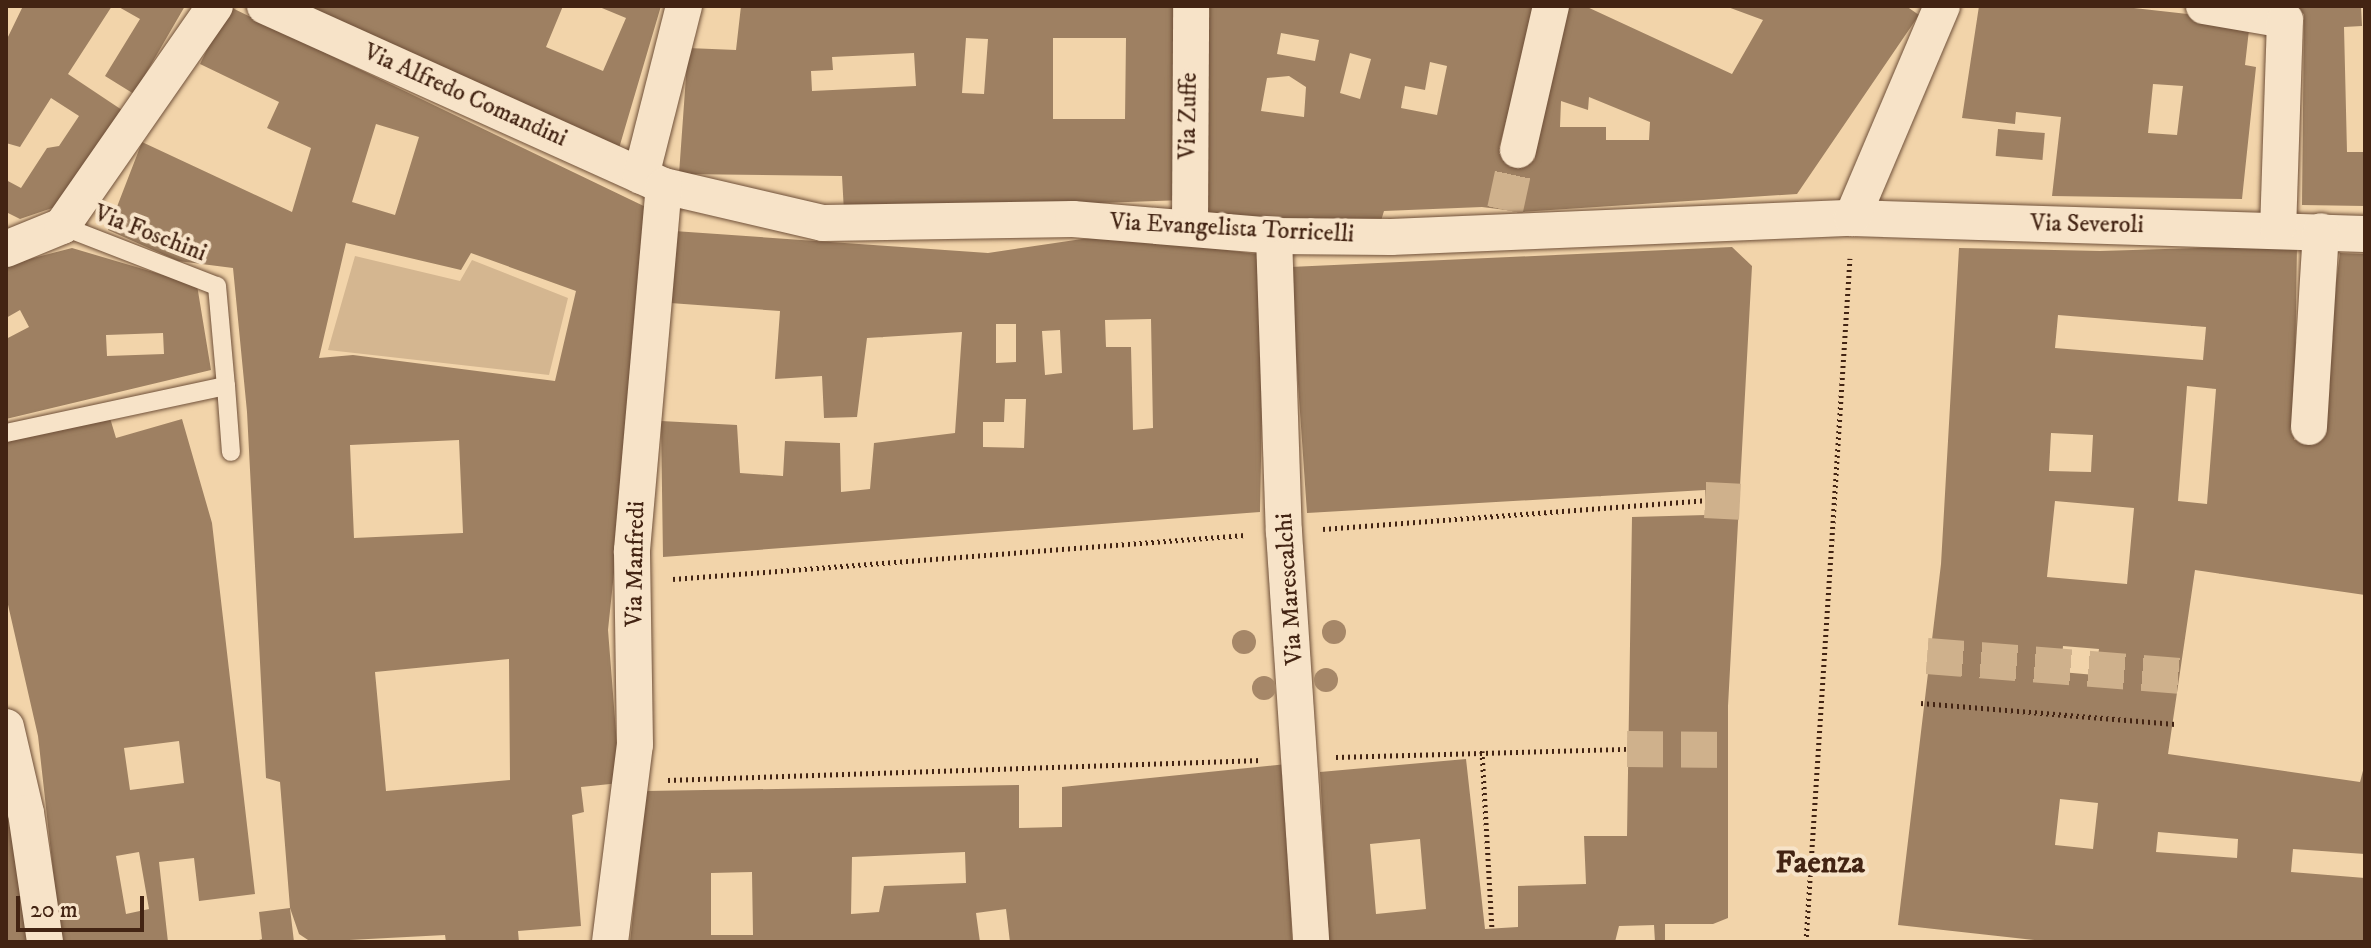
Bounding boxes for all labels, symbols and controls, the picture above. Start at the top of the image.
street label: Via Alfredo Comandini [359,38,571,154]
street label: Via Zuffe [1174,72,1204,160]
street label: Via Foschini [90,199,210,269]
street label: Via Evangelista Torricelli [1109,208,1355,250]
street label: Via Severoli [2030,210,2144,240]
street label: Via Manfredi [621,501,651,627]
street label: Via Marescalchi [1270,512,1310,666]
district label: Faenza [1775,844,1865,882]
scale bar [20,880,148,930]
text: 20 m [30,895,78,925]

